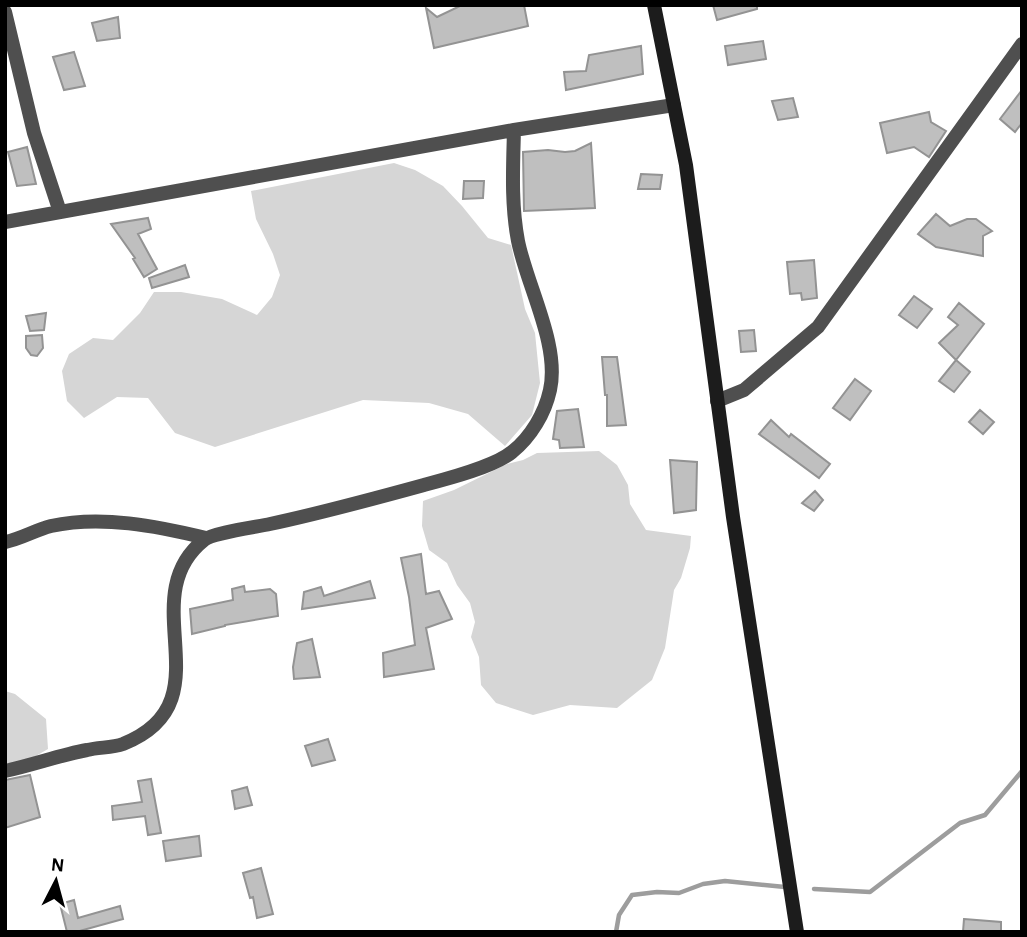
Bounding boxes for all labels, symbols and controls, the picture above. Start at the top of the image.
north arrow [21,846,91,916]
text: N [50,855,65,876]

